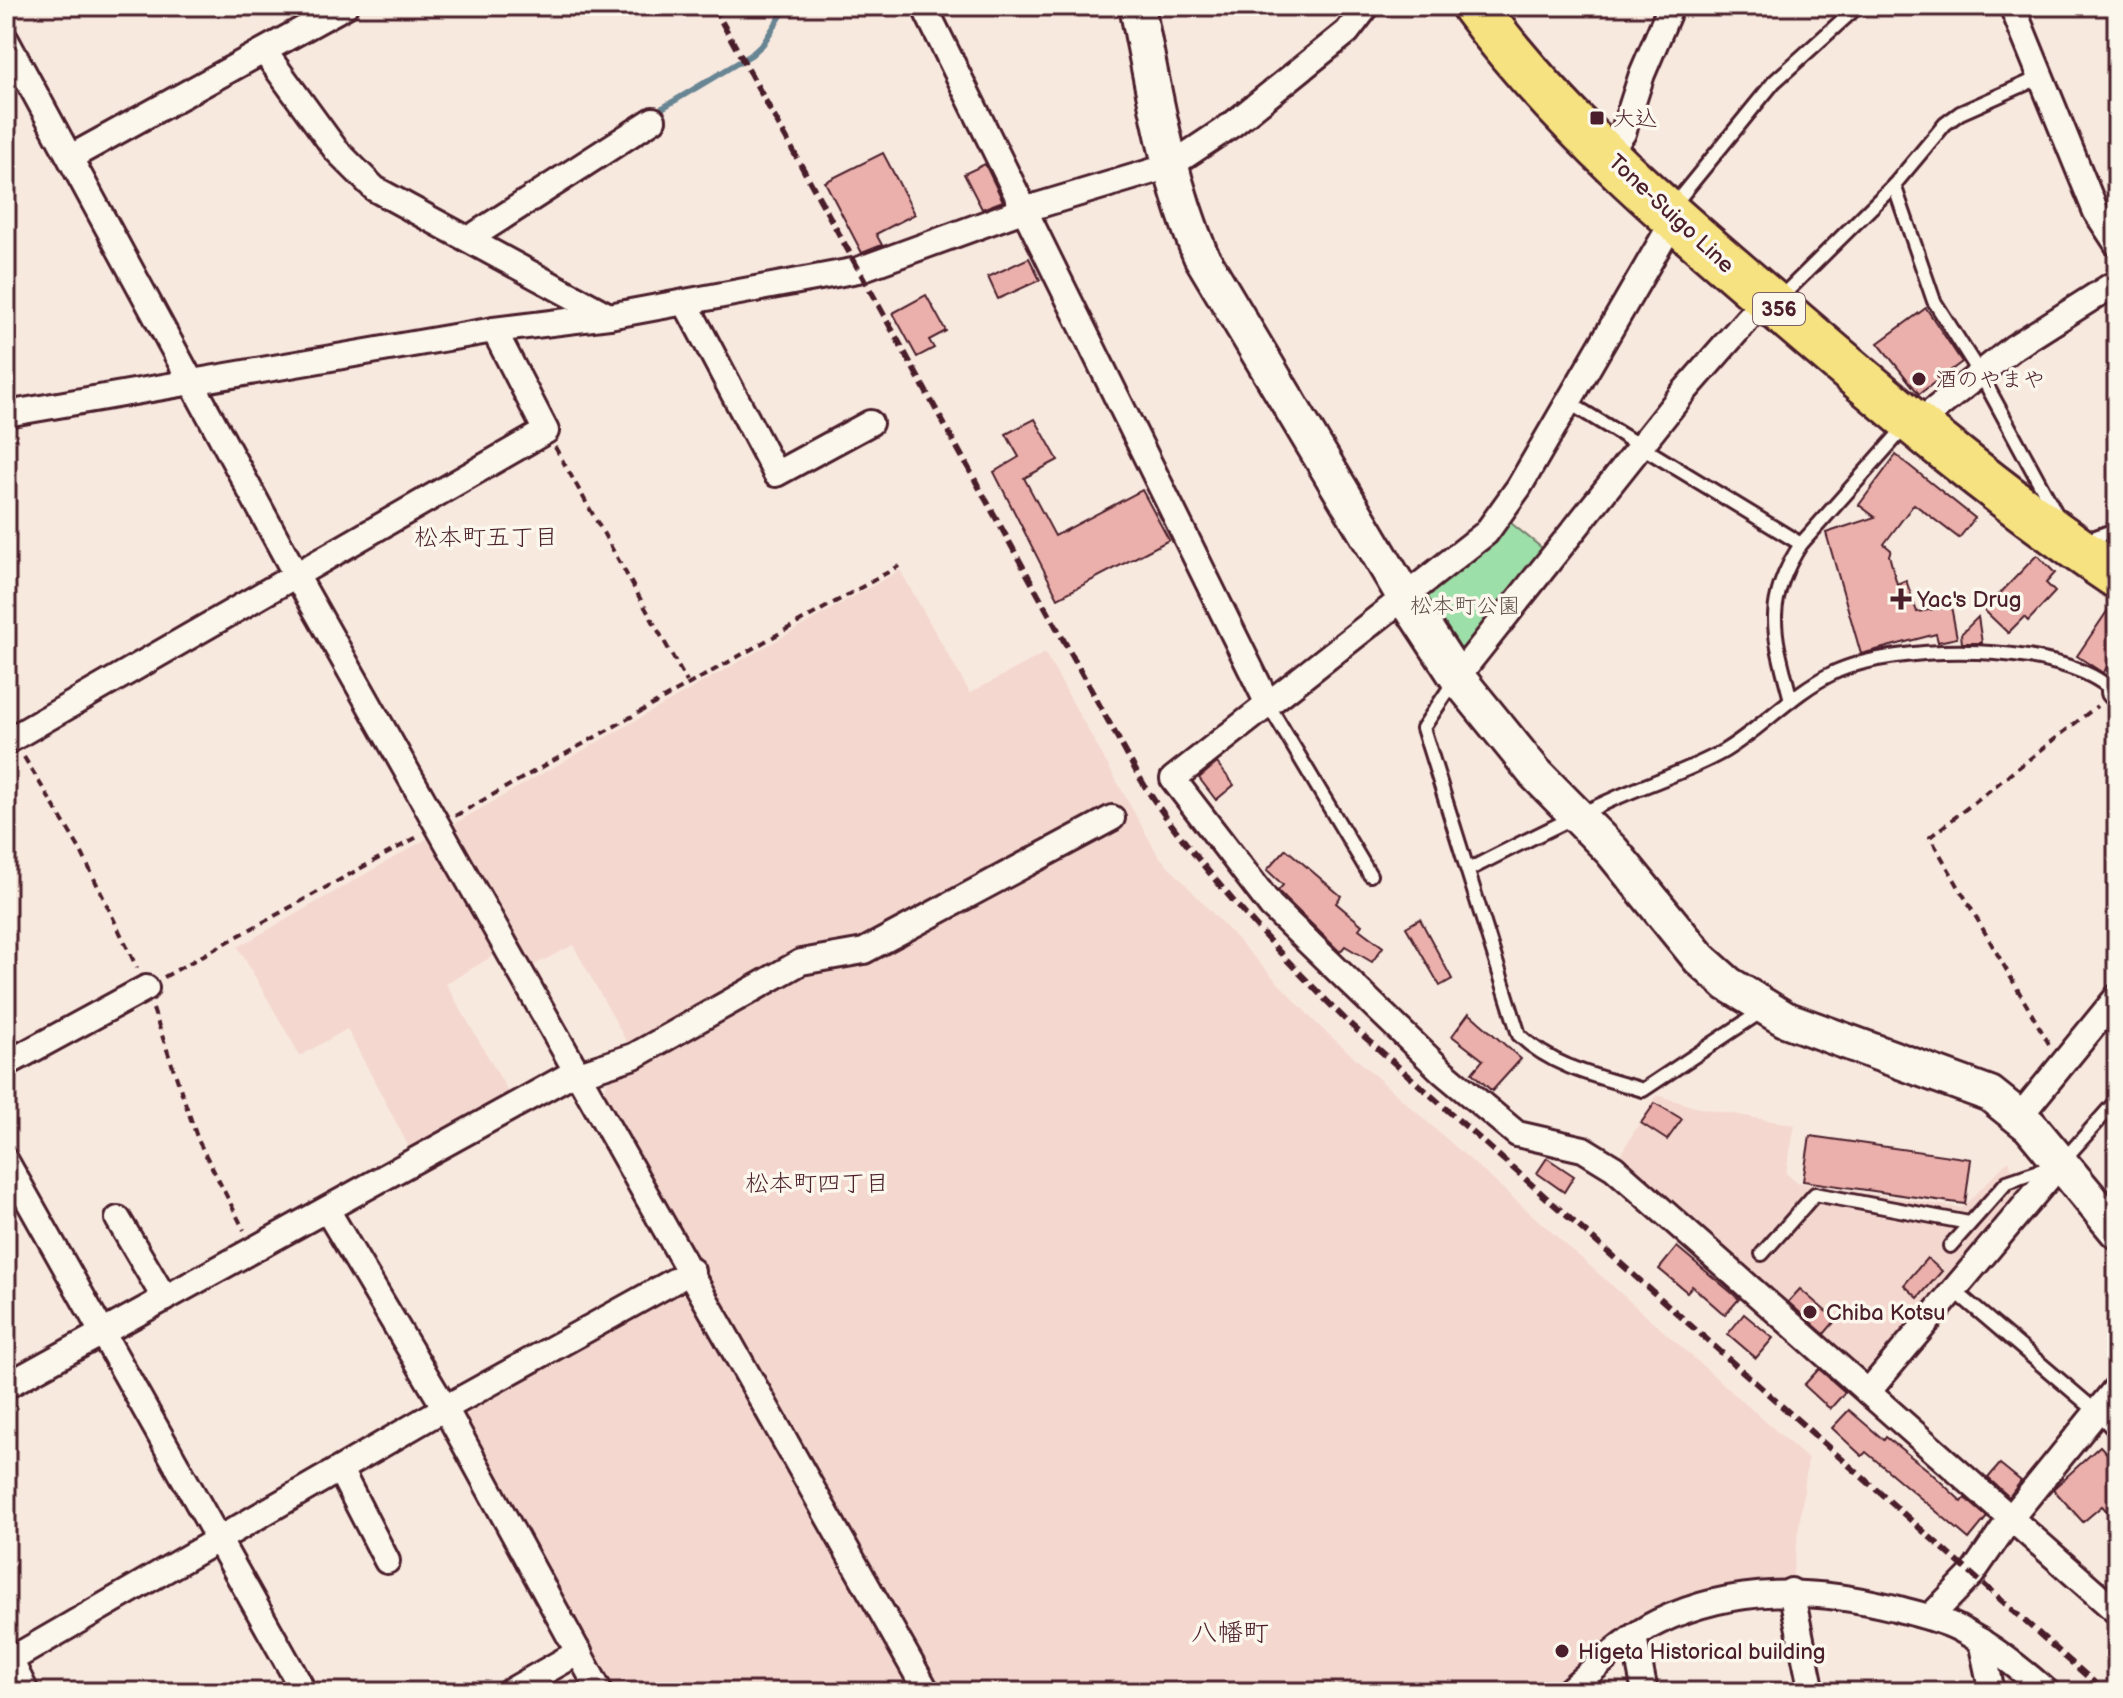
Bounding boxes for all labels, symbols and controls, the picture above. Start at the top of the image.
place label: 大込 [1613,106,1657,133]
marker: 大込 [1588,109,1606,127]
street label: Tone-Suigo Line [1603,149,1739,279]
road number: 356 [1753,293,1805,325]
place label: 酒のやまや [1935,367,2045,394]
marker: 酒のやまや [1910,370,1928,388]
district label: 松本町五丁目 [414,523,558,552]
place label: Yac's Drug [1916,587,2021,614]
marker: Yac's Drug [1892,590,1910,608]
park label: 松本町公園 [1410,593,1520,620]
district label: 松本町四丁目 [745,1169,889,1198]
place label: Chiba Kotsu [1826,1300,1946,1327]
marker: Chiba Kotsu [1801,1303,1819,1321]
district label: 八幡町 [1191,1618,1269,1649]
place label: Higeta Historical building [1578,1639,1825,1666]
marker: Higeta Historical building [1553,1642,1571,1660]

